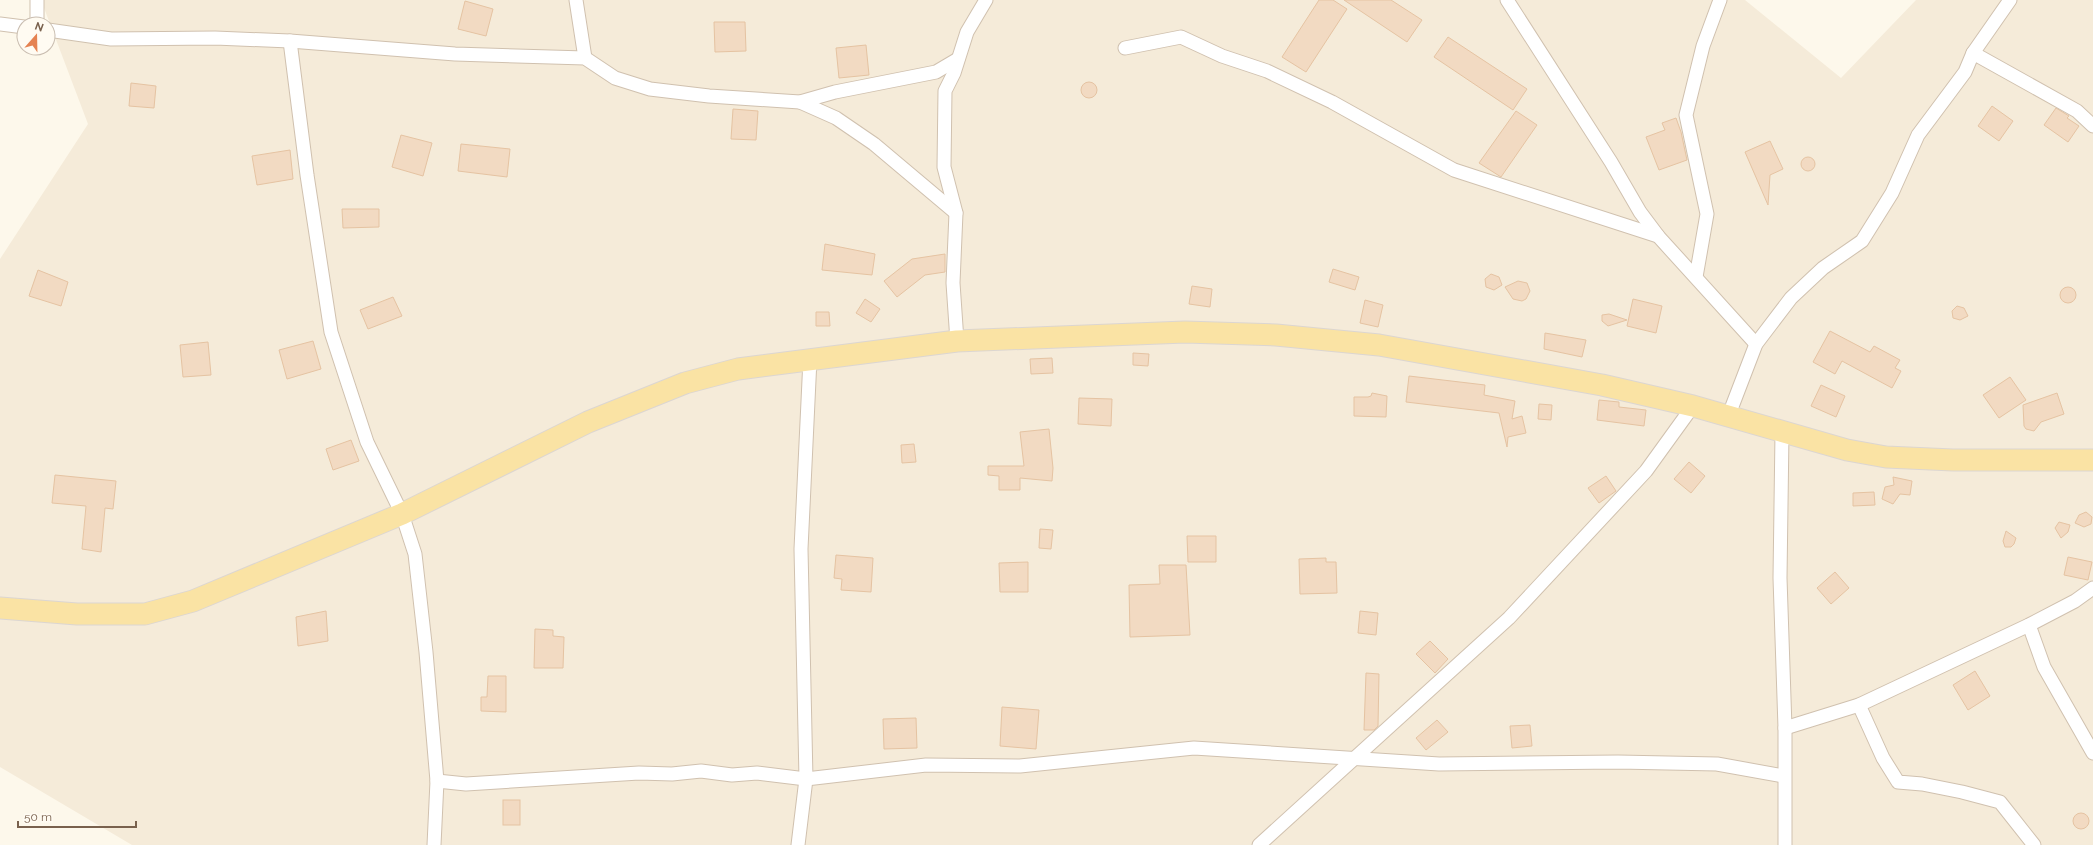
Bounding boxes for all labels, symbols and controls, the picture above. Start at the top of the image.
north arrow [16,16,56,56]
text: N [33,20,45,35]
scale bar [18,803,136,829]
text: 50 m [24,810,52,824]

